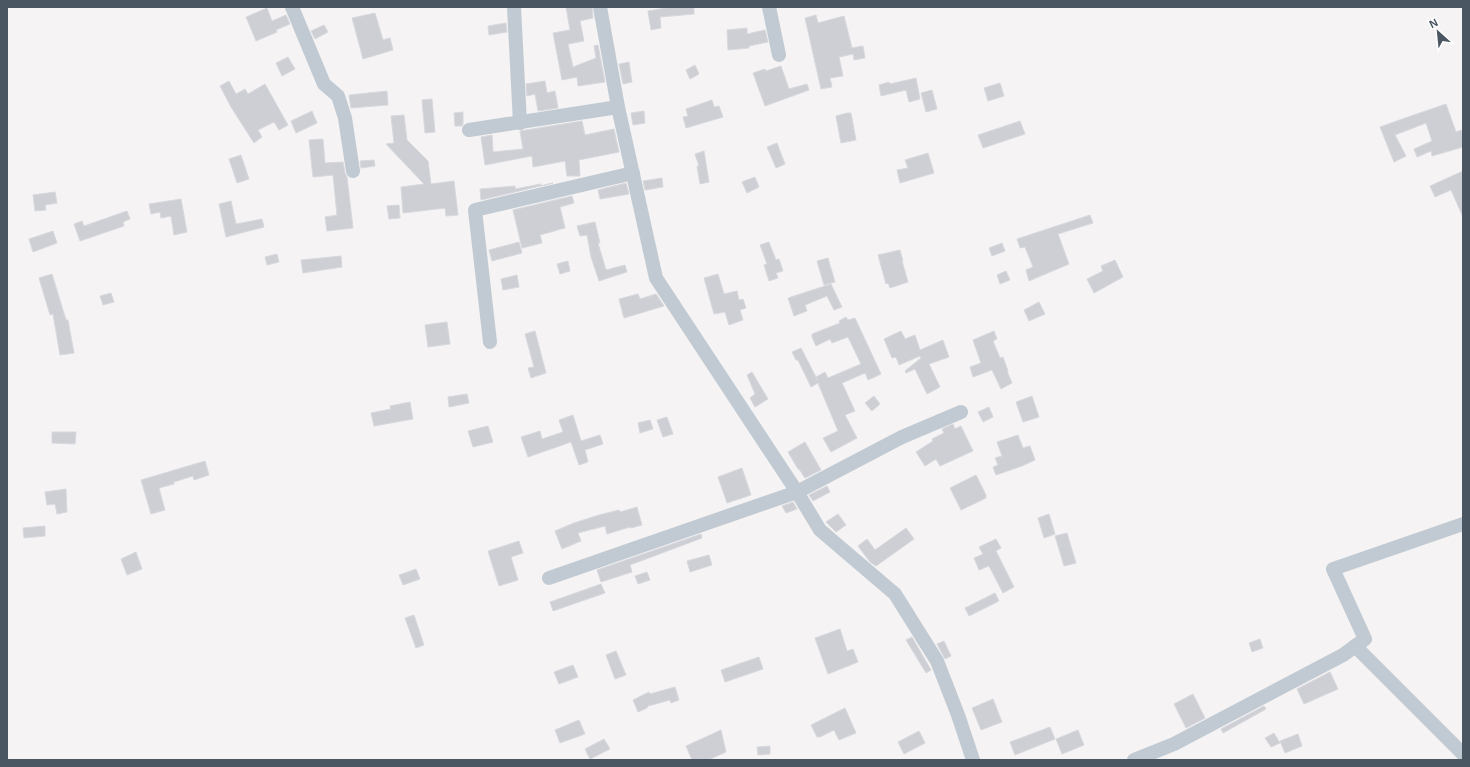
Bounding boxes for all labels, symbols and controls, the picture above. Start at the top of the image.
north arrow [1418,12,1458,52]
text: N [1427,16,1440,30]

